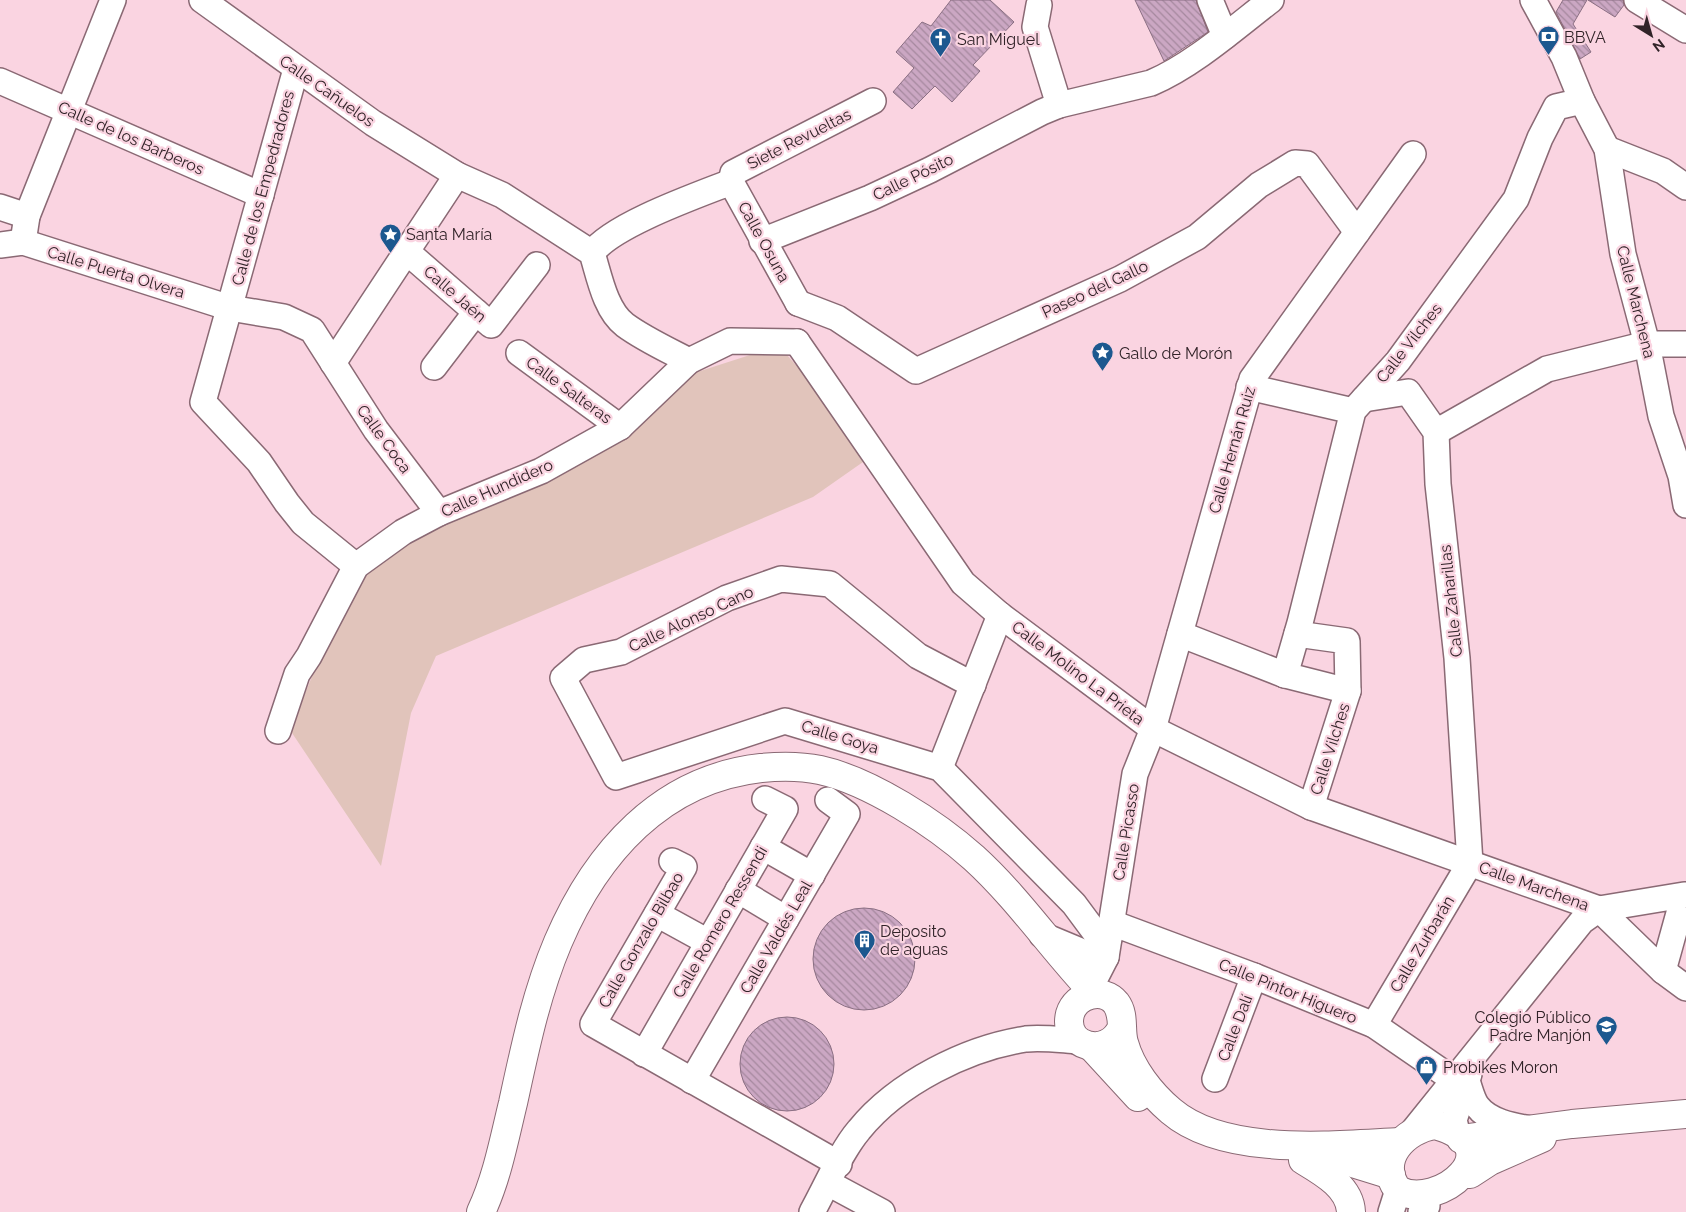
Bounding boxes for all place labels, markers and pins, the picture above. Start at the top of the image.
bank icon: BBVA [1536,25,1560,56]
church icon: San Miguel [929,27,953,58]
place label: BBVA [1564,28,1606,47]
place label: San Miguel [957,30,1040,49]
place icon: Santa María [378,222,402,253]
place label: Santa María [406,225,492,244]
place icon: Gallo de Morón [1091,341,1115,372]
place label: Gallo de Morón [1119,344,1233,363]
place label: Deposito de aguas [880,922,948,959]
building icon: Deposito de aguas [852,928,876,959]
place label: Colegio Público Padre Manjón [1474,1008,1591,1045]
school or university icon: Colegio Público Padre Manjón [1595,1014,1619,1045]
shop icon: Probikes Moron [1415,1055,1439,1086]
place label: Probikes Moron [1443,1058,1558,1077]

